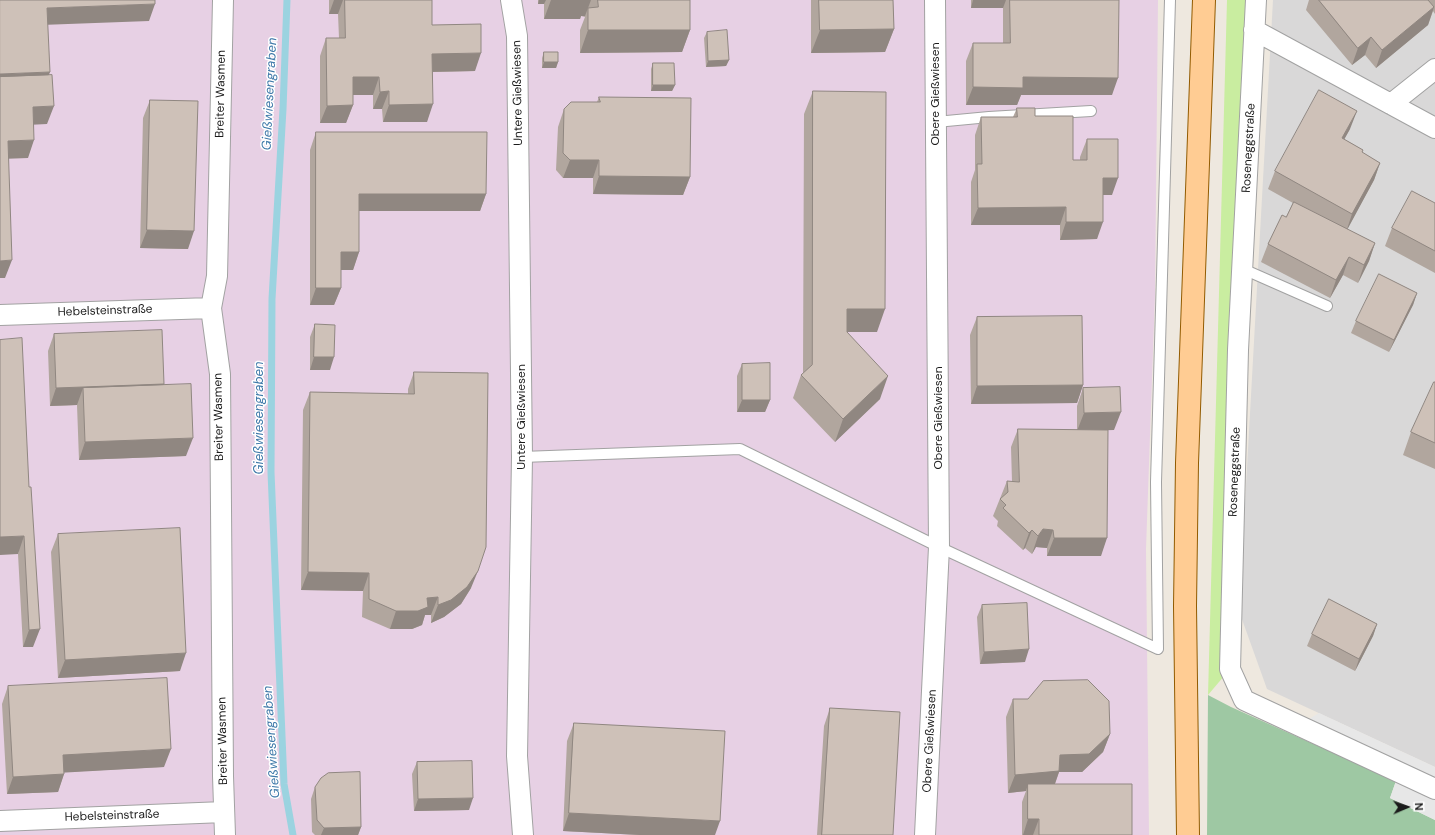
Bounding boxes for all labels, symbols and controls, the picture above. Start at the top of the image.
water label: Gießwiesengraben [259,37,281,151]
street label: Untere Gießwiesen [510,40,526,146]
street label: Obere Gießwiesen [929,42,943,146]
street label: Breiter Wasmen [213,50,229,138]
street label: Roseneggstraße [1239,103,1259,193]
street label: Hebelsteinstraße [57,302,153,320]
water label: Gießwiesengraben [252,362,268,474]
street label: Untere Gießwiesen [515,364,529,470]
street label: Obere Gießwiesen [932,366,946,470]
street label: Breiter Wasmen [211,373,227,461]
street label: Roseneggstraße [1226,427,1244,517]
water label: Gießwiesengraben [260,685,284,799]
street label: Obere Gießwiesen [920,689,940,793]
street label: Breiter Wasmen [215,697,231,785]
north arrow [1387,787,1427,827]
text: N [1412,802,1426,811]
street label: Hebelsteinstraße [64,807,160,825]

